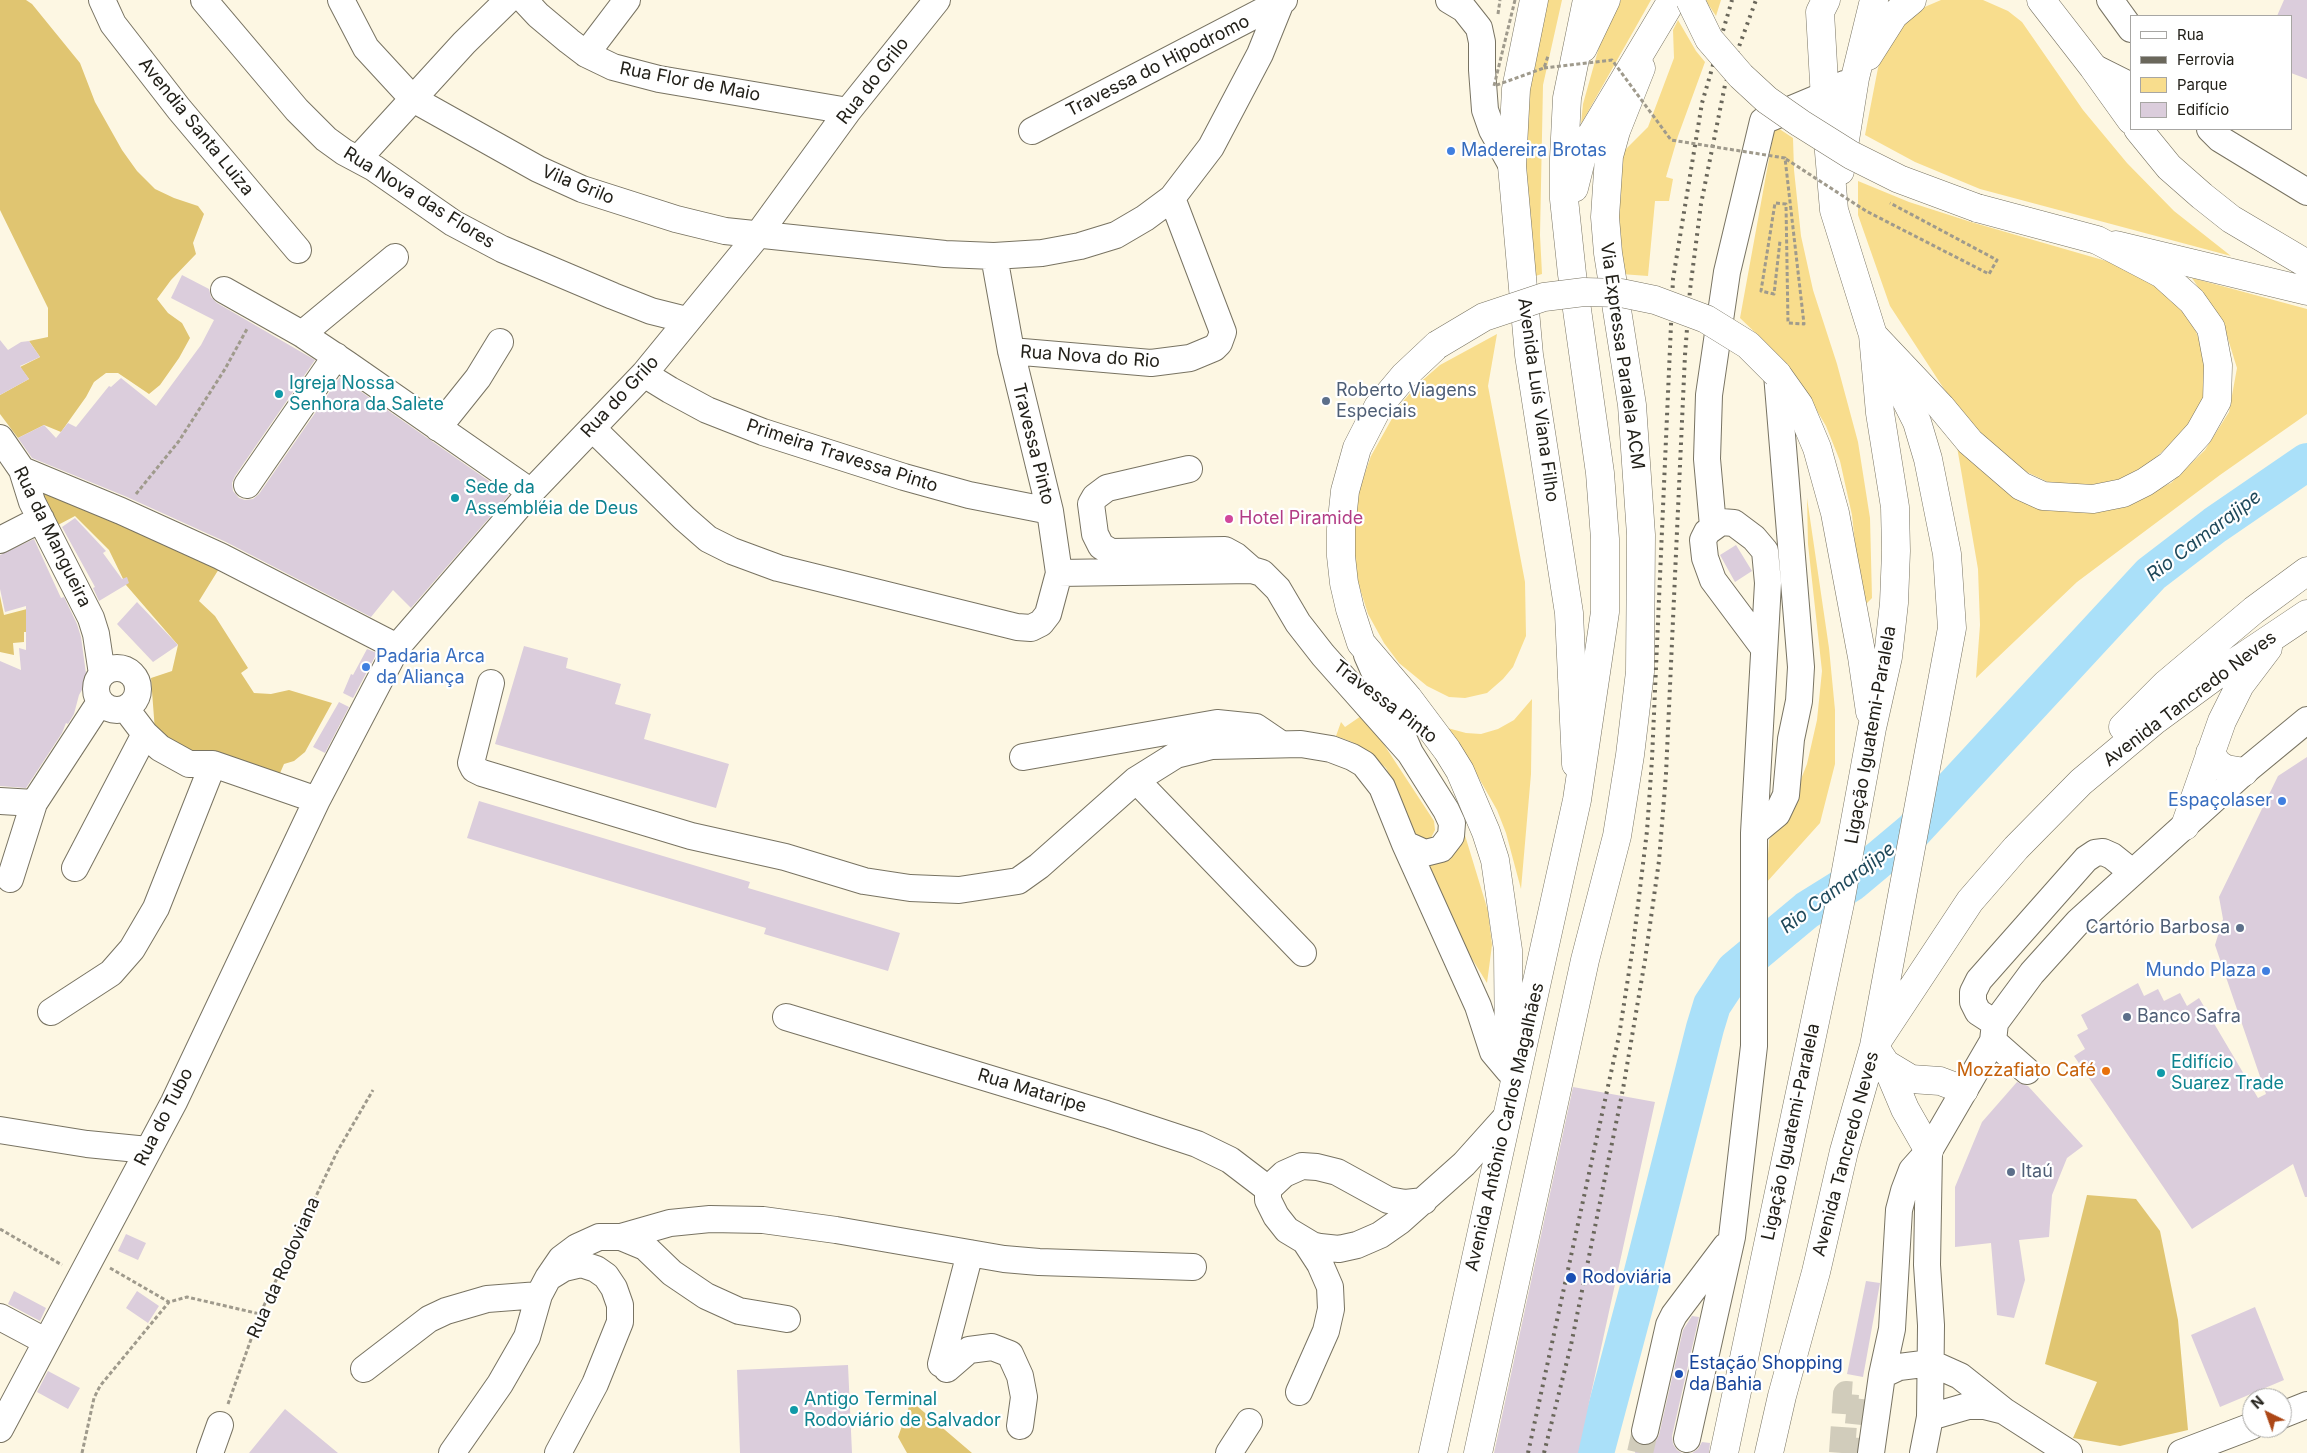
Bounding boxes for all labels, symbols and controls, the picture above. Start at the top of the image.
street label: Travessa do Hipodromo [1063,10,1253,122]
legend [2130,15,2292,130]
text: Rua [2177,25,2204,44]
street label: Rua do Grilo [832,33,914,129]
text: Ferrovia [2177,50,2234,69]
street label: Avendia Santa Luiza [134,54,258,200]
street label: Rua Flor de Maio [618,58,762,106]
text: Parque [2177,75,2227,94]
text: Edifício [2177,100,2229,119]
place label: Madereira Brotas [1461,140,1607,162]
street label: Rua Nova das Flores [339,143,499,253]
marker: Madereira Brotas [1445,145,1457,157]
street label: Vila Grilo [539,161,617,209]
street label: Via Expressa Paralela ACM [1595,241,1649,471]
street label: Avenida Luís Viana Filho [1513,297,1563,503]
street label: Rua Nova do Rio [1019,341,1161,373]
street label: Rua do Grilo [577,352,663,442]
place label: Igreja Nossa Senhora da Salete [289,373,444,416]
place label: Roberto Viagens Especiais [1336,380,1477,422]
street label: Travessa Pinto [1007,381,1059,507]
marker: Igreja Nossa Senhora da Salete [273,388,285,400]
marker: Roberto Viagens Especiais [1320,395,1332,407]
street label: Primeira Travessa Pinto [743,415,941,497]
street label: Rua da Mangueira [9,463,95,611]
place label: Sede da Assembléia de Deus [465,477,638,520]
water label: Rio Camarajipe [2142,485,2266,587]
marker: Sede da Assembléia de Deus [449,492,461,504]
place label: Hotel Piramide [1239,508,1363,530]
marker: Hotel Piramide [1223,513,1235,525]
street label: Ligação Iguatemi-Paralela [1841,624,1901,846]
street label: Avenida Tancredo Neves [2099,627,2281,771]
place label: Padaria Arca da Aliança [376,646,485,689]
street label: Travessa Pinto [1329,656,1441,748]
marker: Padaria Arca da Aliança [360,661,372,673]
place label: Espaçolaser [2168,790,2272,812]
marker: Espaçolaser [2276,795,2288,807]
water label: Rio Camarajipe [1776,837,1900,939]
place label: Cartório Barbosa [2086,917,2230,939]
marker: Cartório Barbosa [2234,922,2246,934]
place label: Mundo Plaza [2146,960,2256,982]
marker: Mundo Plaza [2260,965,2272,977]
street label: Avenida Antônio Carlos Magalhães [1461,981,1549,1273]
place label: Banco Safra [2137,1006,2241,1028]
marker: Banco Safra [2121,1011,2133,1023]
street label: Ligação Iguatemi-Paralela [1757,1022,1825,1242]
street label: Avenida Tancredo Neves [1808,1049,1884,1259]
place label: Edifício Suarez Trade [2171,1052,2284,1094]
place label: Mozzafiato Café [1957,1060,2096,1082]
street label: Rua do Tubo [130,1064,198,1170]
street label: Rua Mataripe [975,1064,1089,1118]
marker: Mozzafiato Café [2100,1065,2112,1077]
marker: Edifício Suarez Trade [2155,1067,2167,1079]
place label: Itaú [2021,1161,2053,1183]
marker: Itaú [2005,1166,2017,1178]
street label: Rua da Rodoviana [243,1194,325,1342]
place label: Rodoviária [1582,1267,1672,1289]
marker: Rodoviária [1564,1271,1578,1285]
place label: Estação Shopping da Bahia [1689,1353,1843,1396]
marker: Estação Shopping da Bahia [1673,1368,1685,1380]
north arrow [2242,1388,2292,1438]
place label: Antigo Terminal Rodoviário de Salvador [804,1389,1001,1432]
text: N [2248,1392,2267,1412]
marker: Antigo Terminal Rodoviário de Salvador [788,1404,800,1416]

